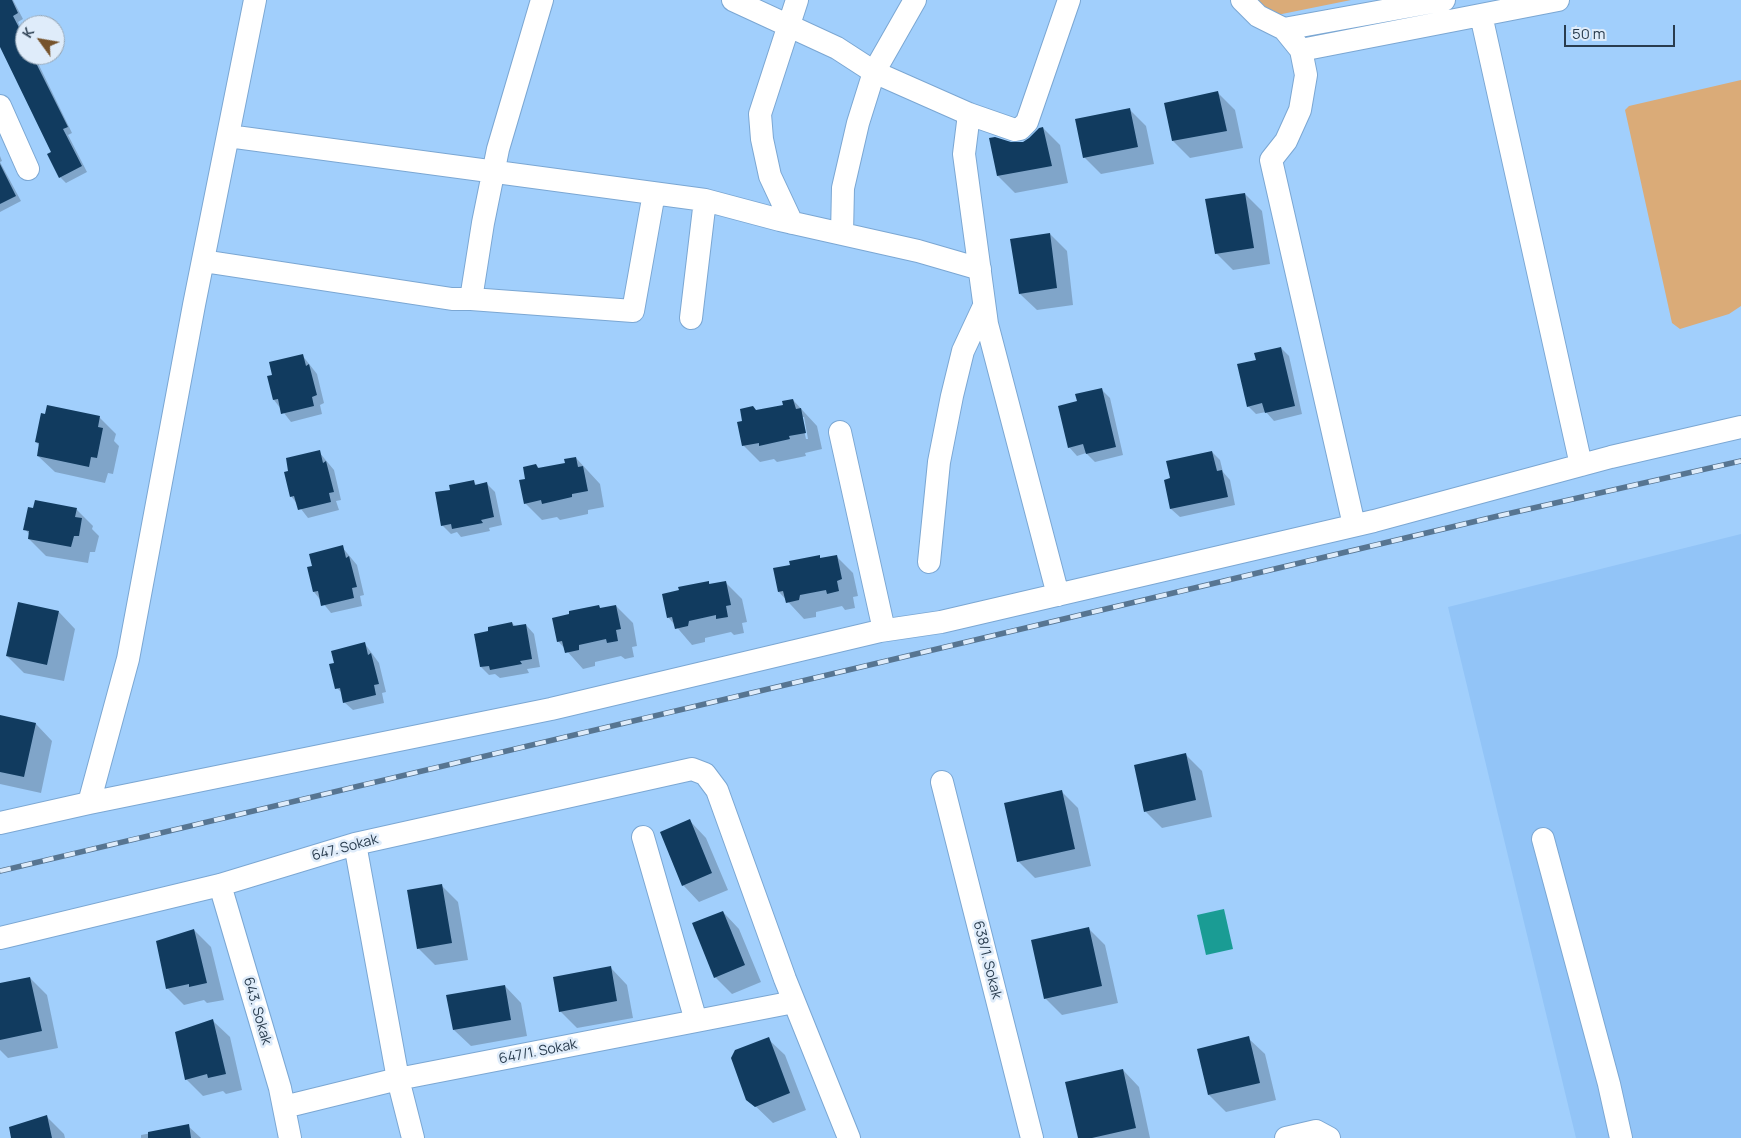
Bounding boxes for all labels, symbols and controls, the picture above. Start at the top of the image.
north arrow [15,15,65,65]
scale bar [1566,15,1677,47]
text: K [17,23,38,41]
text: 50 m [1572,23,1606,44]
street label: 647. Sokak [310,831,380,865]
street label: 638/1. Sokak [969,919,1005,1001]
street label: 643. Sokak [239,975,275,1047]
street label: 647/1. Sokak [498,1036,578,1068]

